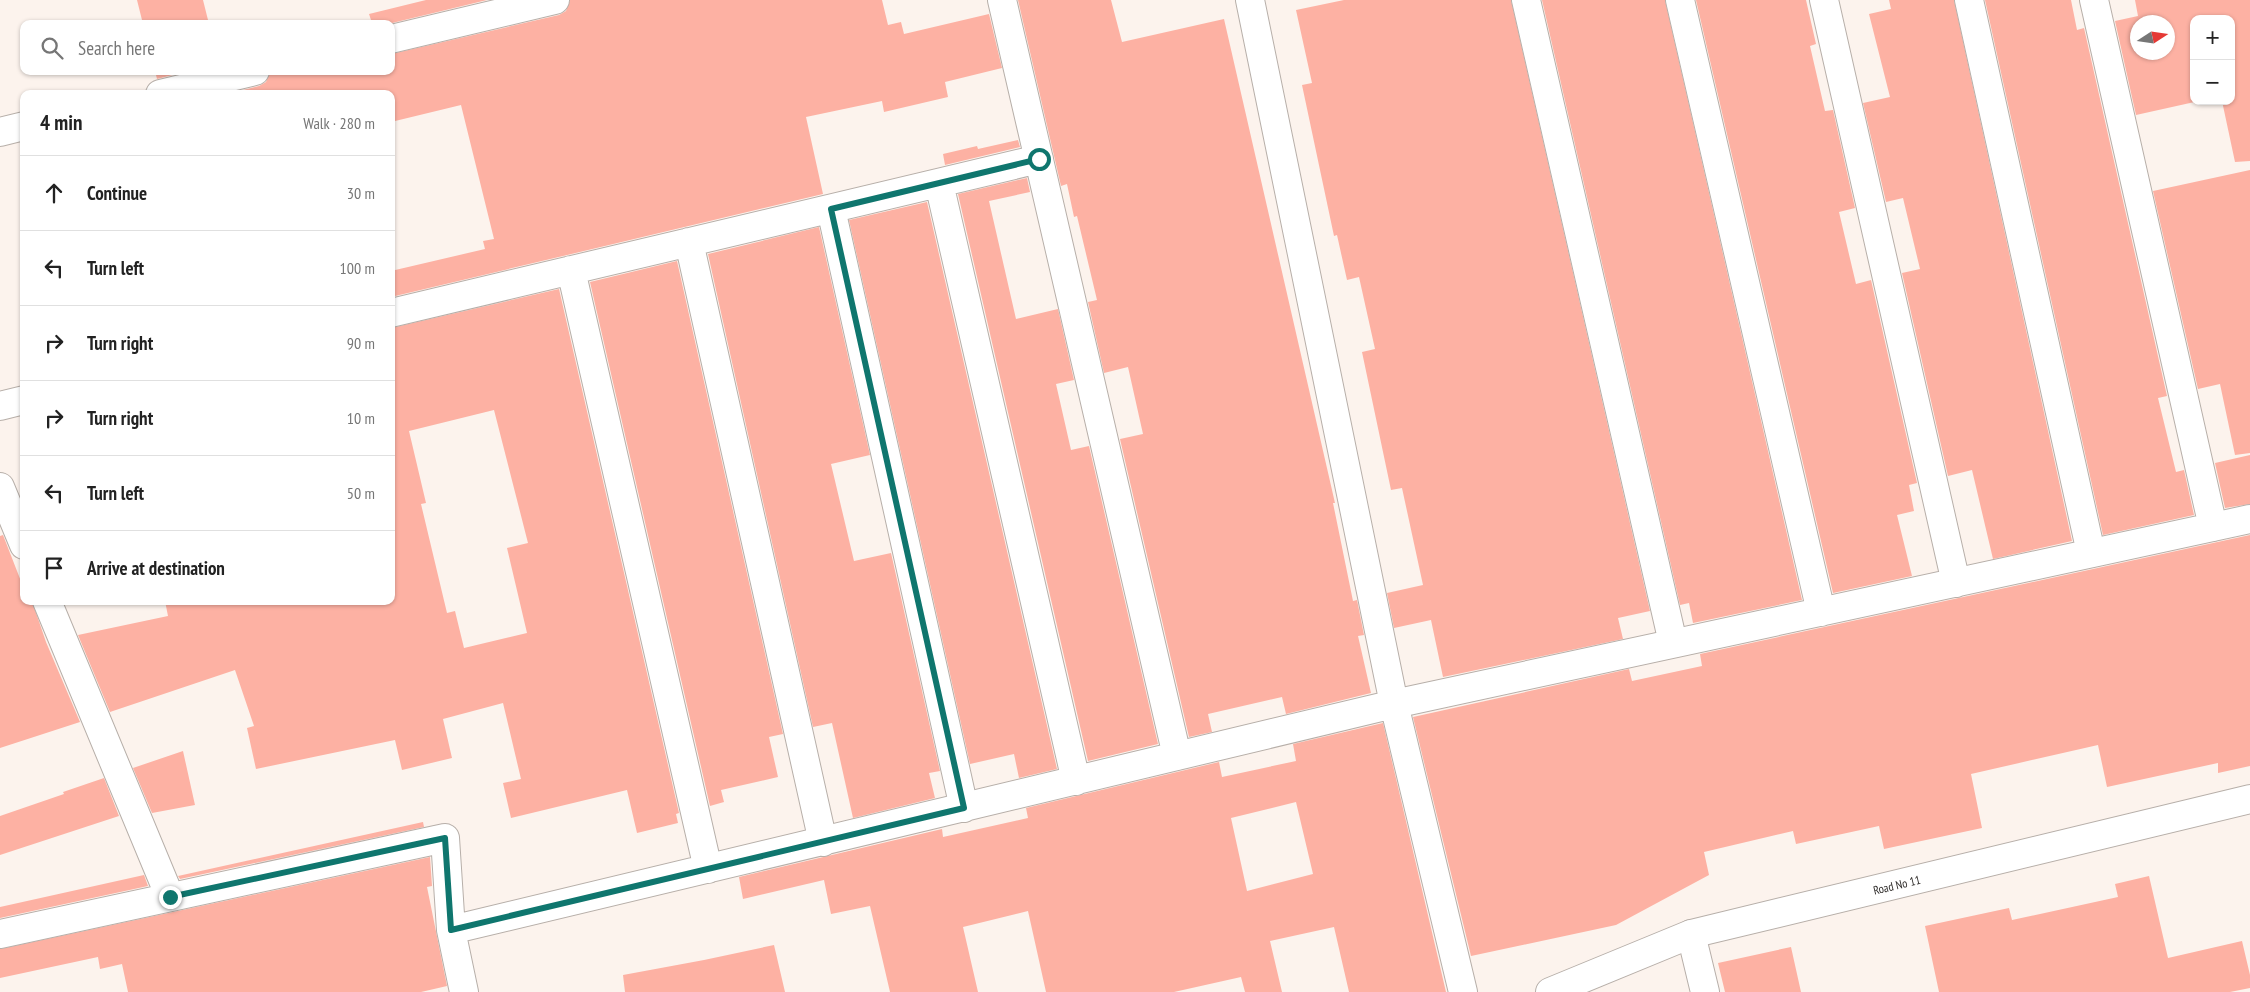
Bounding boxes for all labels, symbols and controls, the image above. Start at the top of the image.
north arrow [2130,15,2175,60]
map controls [2190,15,2235,105]
button: + [2190,15,2235,60]
search box [20,20,395,75]
icon: search [38,34,66,62]
text: Search here [78,36,155,60]
button: − [2190,60,2235,105]
text: 4 min [40,109,82,136]
text: Walk · 280 m [303,113,375,133]
route start [1028,148,1051,171]
icon: ahead [40,179,68,207]
text: Continue [87,181,147,205]
text: 30 m [347,183,375,203]
icon: left [40,254,68,282]
text: Turn left [87,256,144,280]
text: 100 m [340,258,375,278]
icon: right [40,329,68,357]
text: Turn right [87,331,153,355]
text: 90 m [347,333,375,353]
icon: right [40,404,68,432]
text: Turn right [87,406,153,430]
text: 10 m [347,408,375,428]
icon: left [40,479,68,507]
text: Turn left [87,481,144,505]
text: 50 m [347,483,375,503]
icon: arrive [40,554,68,582]
text: Arrive at destination [87,556,225,580]
street label: Road No 11 [1872,871,1922,897]
route end [159,886,182,909]

